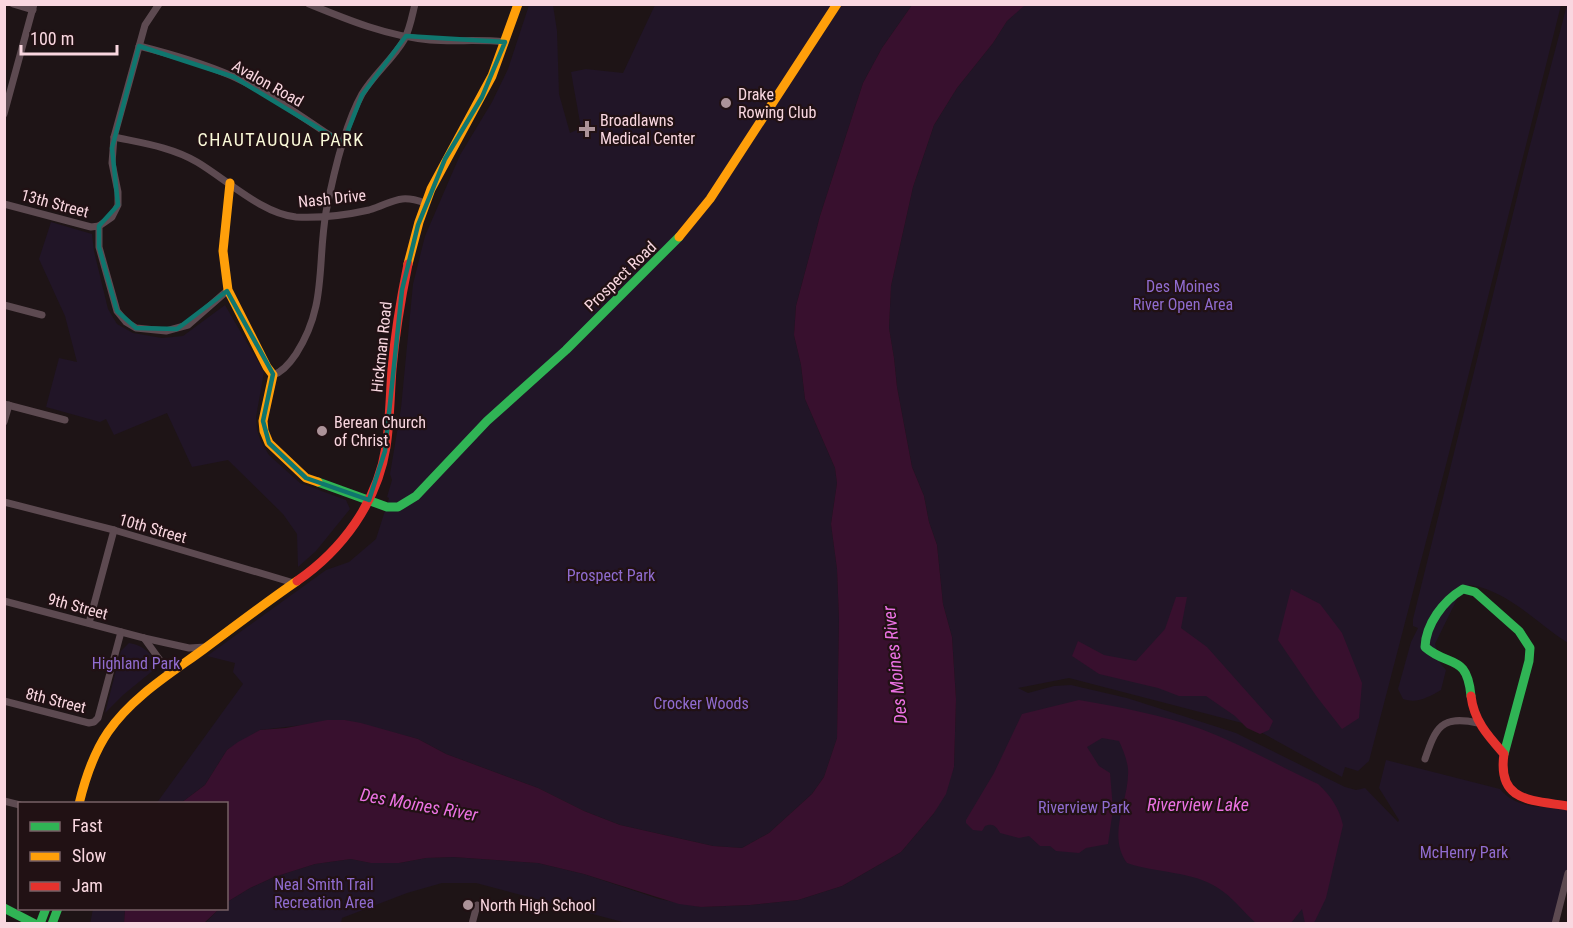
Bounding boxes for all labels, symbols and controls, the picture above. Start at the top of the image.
scale bar [21,18,117,56]
text: 100 m [30,28,74,49]
street label: Avalon Road [229,56,307,111]
place label: Drake Rowing Club [738,85,816,122]
marker: Drake Rowing Club [719,96,733,110]
place label: Broadlawns Medical Center [600,111,695,148]
marker: Broadlawns Medical Center [578,120,596,138]
district label: CHAUTAUQUA PARK [197,129,365,150]
street label: 13th Street [19,185,91,222]
street label: Nash Drive [297,185,367,212]
street label: Prospect Road [581,237,660,315]
park label: Des Moines River Open Area [1133,277,1233,314]
street label: Hickman Road [367,301,396,394]
place label: Berean Church of Christ [334,413,426,450]
marker: Berean Church of Christ [315,424,329,438]
street label: 10th Street [117,510,189,547]
park label: Prospect Park [567,566,656,585]
street label: 9th Street [46,589,110,624]
water label: Des Moines River [878,604,911,725]
park label: Highland Park [92,654,181,673]
street label: 8th Street [24,684,88,717]
park label: Crocker Woods [653,694,749,713]
water label: Des Moines River [359,784,480,825]
water label: Riverview Lake [1147,794,1249,815]
park label: Riverview Park [1038,798,1131,817]
legend [18,802,228,910]
text: Fast [72,815,103,836]
park label: McHenry Park [1420,843,1509,862]
text: Slow [72,845,107,866]
text: Jam [72,875,103,896]
park label: Neal Smith Trail Recreation Area [274,875,374,912]
place label: North High School [480,896,595,915]
marker: North High School [461,898,475,912]

